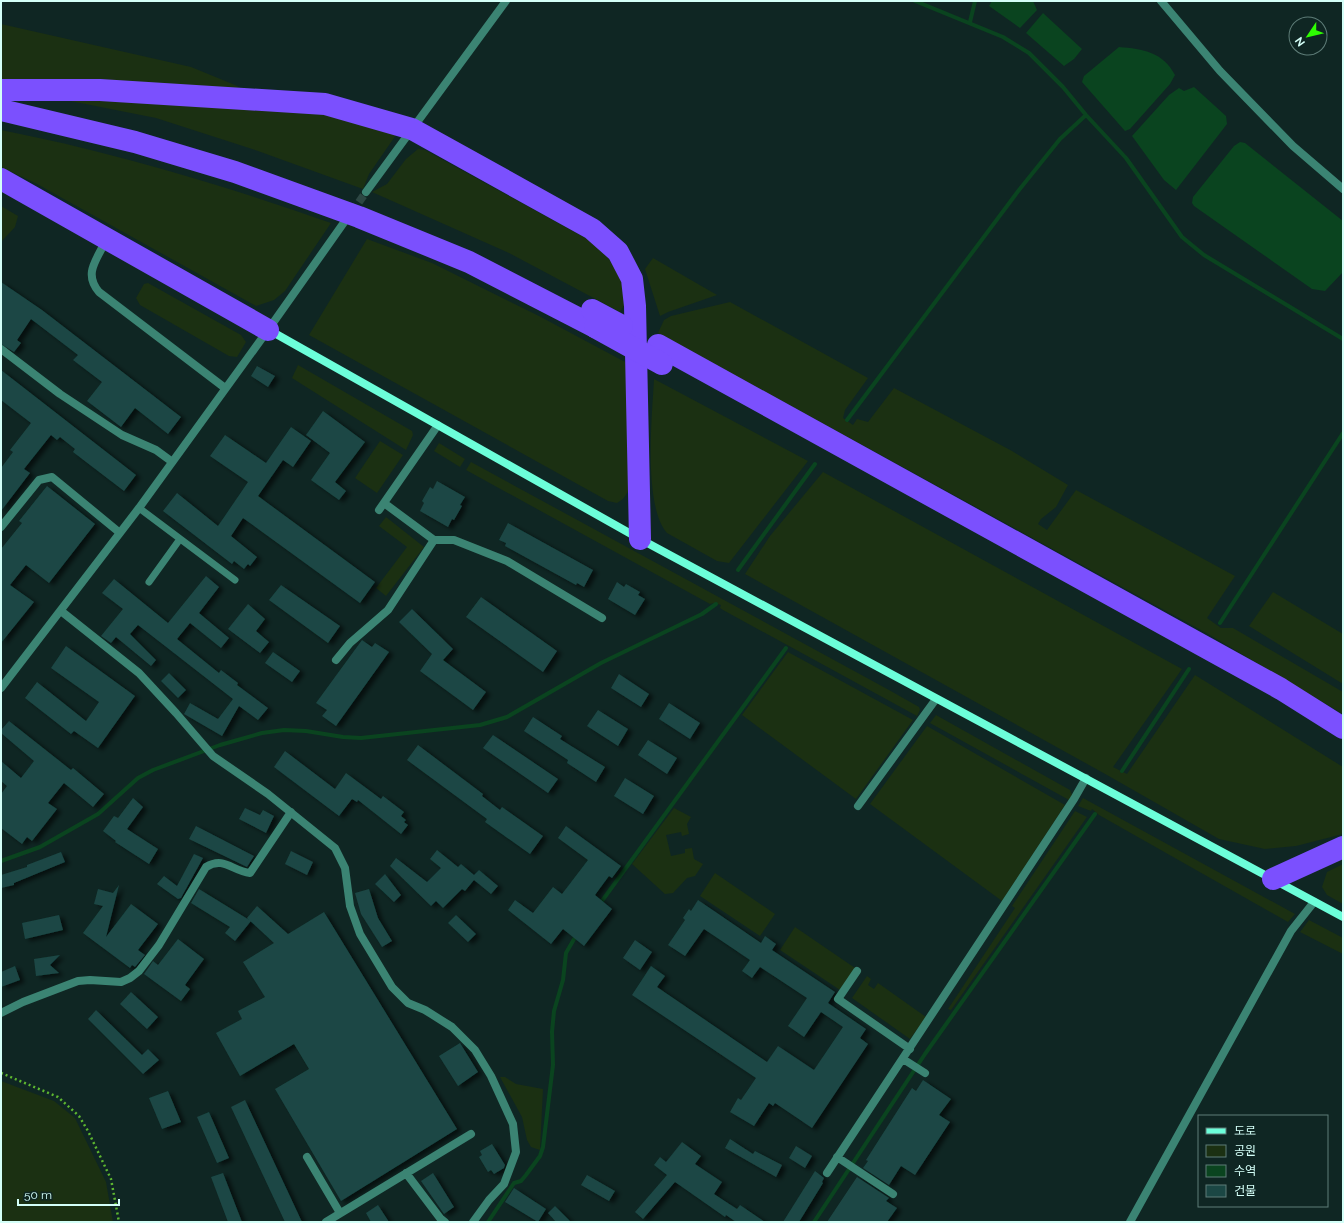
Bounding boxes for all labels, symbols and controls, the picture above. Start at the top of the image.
north arrow [1288,16,1328,56]
text: N [1292,34,1308,49]
legend [1198,1115,1328,1207]
text: 도로 [1234,1124,1256,1138]
text: 공원 [1234,1144,1256,1158]
text: 수역 [1234,1164,1256,1178]
scale bar [18,1181,119,1207]
text: 건물 [1234,1184,1256,1198]
text: 50 m [24,1188,52,1202]

